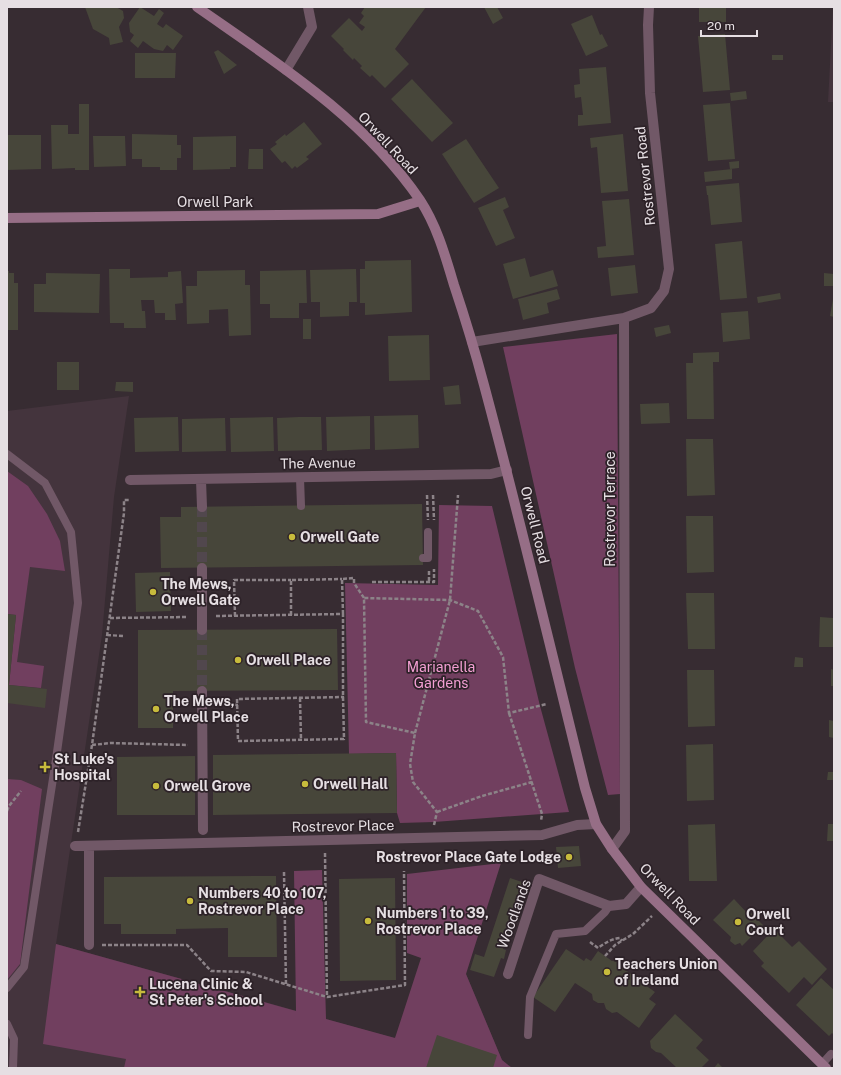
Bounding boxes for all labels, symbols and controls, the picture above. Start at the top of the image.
scale bar [701,12,757,38]
text: 20 m [707,19,735,33]
street label: Orwell Road [355,109,421,177]
street label: Rostrevor Road [632,126,658,226]
street label: Orwell Park [177,194,253,210]
street label: Rostrevor Terrace [602,451,618,567]
street label: The Avenue [280,454,356,472]
street label: Orwell Road [518,485,552,565]
place label: Orwell Gate [300,529,379,545]
marker: Orwell Gate [287,532,297,542]
place label: The Mews, Orwell Gate [161,576,240,608]
marker: The Mews, Orwell Gate [148,587,158,597]
place label: Orwell Place [246,652,331,668]
marker: Orwell Place [233,655,243,665]
park label: Marianella Gardens [407,659,475,691]
place label: The Mews, Orwell Place [164,693,249,725]
marker: The Mews, Orwell Place [151,704,161,714]
place label: St Luke's Hospital [54,751,114,783]
marker: St Luke's Hospital [39,761,51,773]
place label: Orwell Hall [313,776,389,792]
place label: Orwell Grove [164,778,251,794]
marker: Orwell Hall [300,779,310,789]
marker: Orwell Grove [151,781,161,791]
street label: Rostrevor Place [292,817,395,835]
place label: Rostrevor Place Gate Lodge [376,849,561,865]
marker: Rostrevor Place Gate Lodge [564,852,574,862]
street label: Orwell Road [637,860,703,928]
street label: Woodlands [494,877,534,951]
place label: Numbers 40 to 107, Rostrevor Place [198,885,327,917]
marker: Numbers 40 to 107, Rostrevor Place [185,896,195,906]
place label: Numbers 1 to 39, Rostrevor Place [376,905,489,937]
place label: Orwell Court [746,906,791,938]
marker: Numbers 1 to 39, Rostrevor Place [363,916,373,926]
marker: Orwell Court [733,917,743,927]
place label: Teachers Union of Ireland [615,956,717,988]
marker: Teachers Union of Ireland [602,967,612,977]
place label: Lucena Clinic & St Peter's School [149,976,264,1008]
marker: Lucena Clinic & St Peter's School [134,986,146,998]

